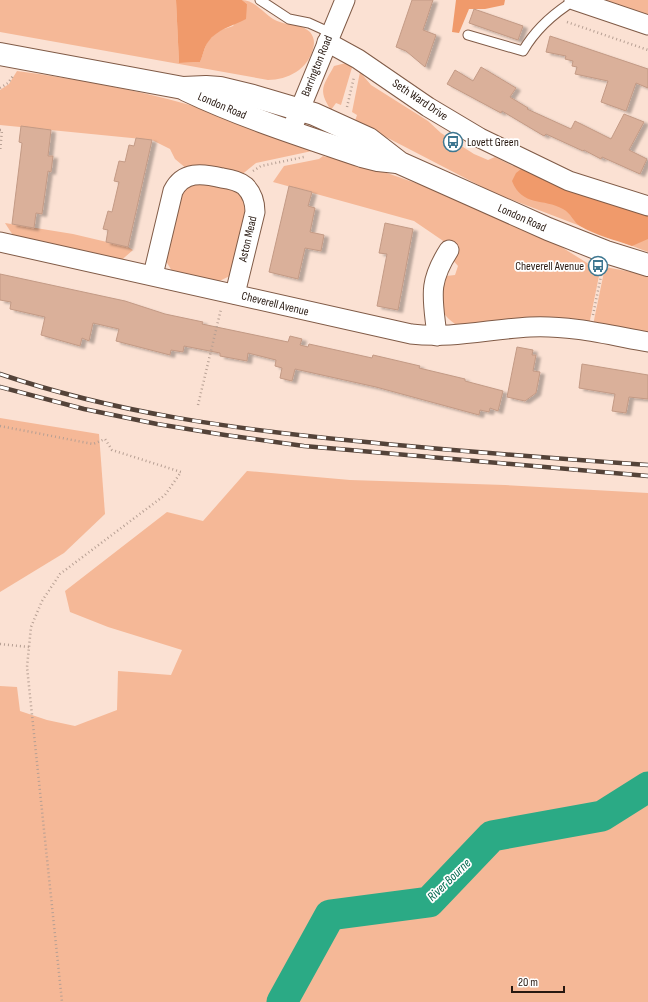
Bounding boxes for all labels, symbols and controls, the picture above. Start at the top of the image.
street label: Barrington Road [298,33,336,99]
street label: Seth Ward Drive [389,76,451,124]
street label: London Road [195,89,249,123]
bus stop icon: Lovett Green [442,131,464,153]
place label: Lovett Green [467,135,519,150]
street label: London Road [495,201,549,235]
street label: Aston Mead [235,215,261,264]
bus stop icon: Cheverell Avenue [587,255,609,277]
place label: Cheverell Avenue [515,259,584,274]
street label: Cheverell Avenue [240,288,310,320]
water label: River Bourne [424,855,474,905]
scale bar [512,968,564,994]
text: 20 m [518,975,538,990]

